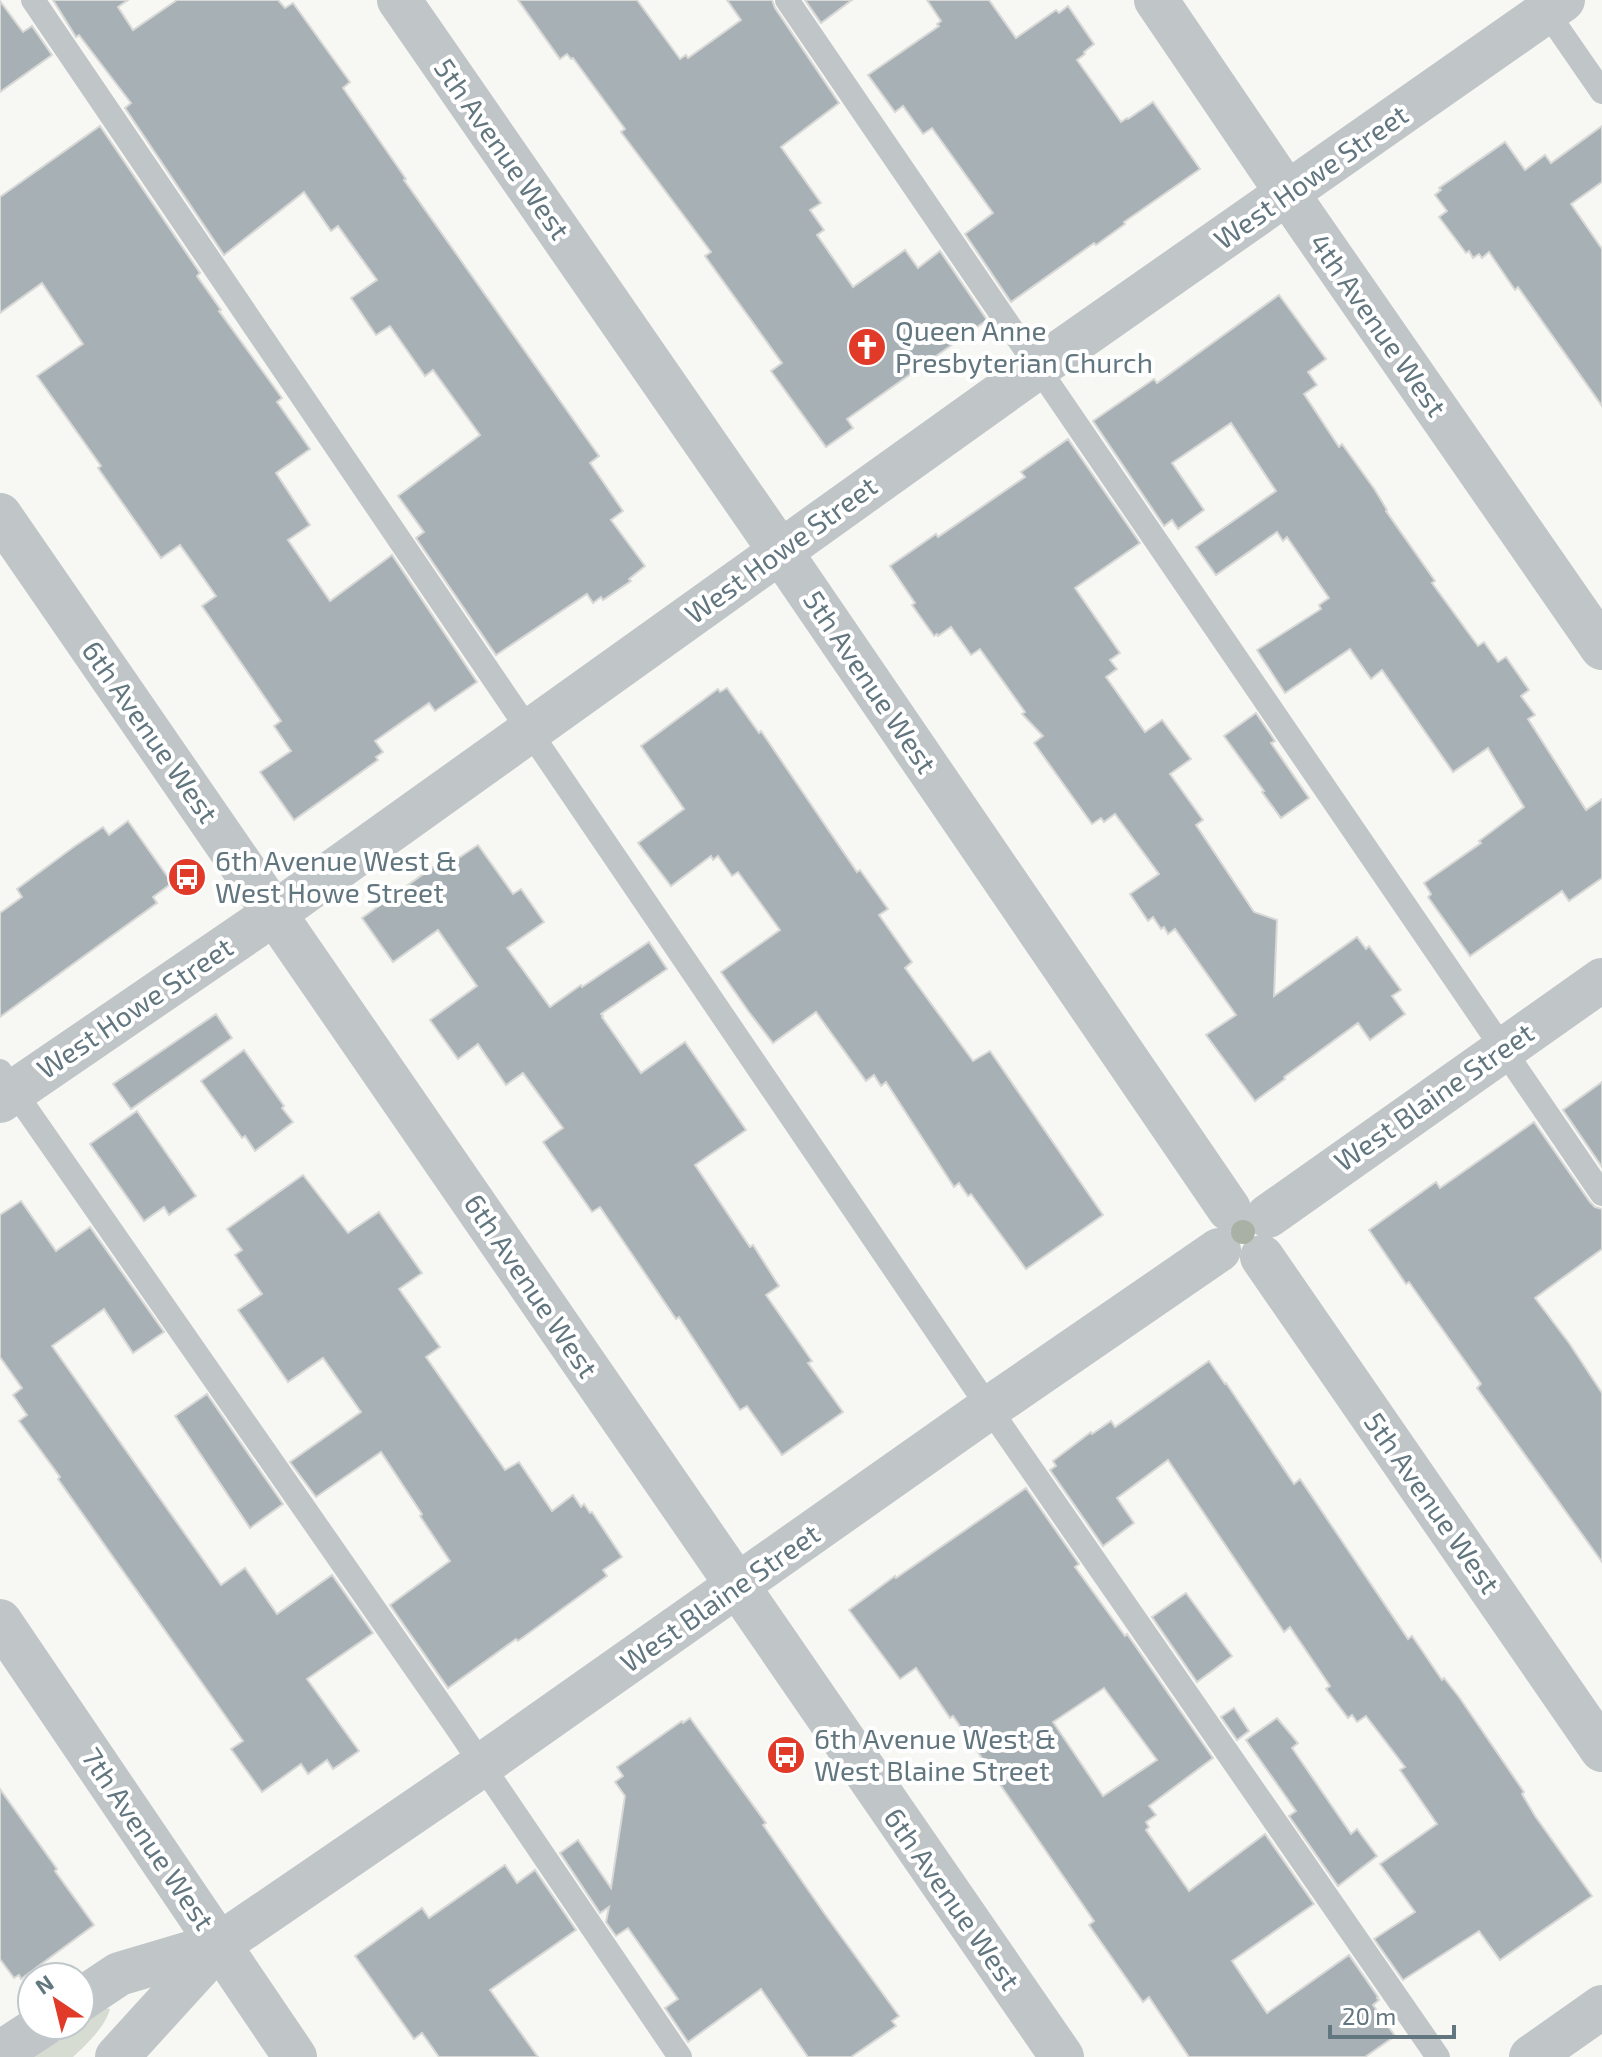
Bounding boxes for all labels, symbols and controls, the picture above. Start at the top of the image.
street label: 5th Avenue West [428,51,578,246]
street label: West Howe Street [1207,97,1414,256]
street label: 4th Avenue West [1303,226,1455,422]
place label: Queen Anne Presbyterian Church [895,313,1153,379]
church icon: Queen Anne Presbyterian Church [846,326,888,368]
street label: West Howe Street [678,468,883,630]
street label: 5th Avenue West [797,584,945,779]
street label: 6th Avenue West [75,634,226,829]
place label: 6th Avenue West & West Howe Street [215,843,457,909]
bus stop icon: 6th Avenue West & West Howe Street [166,856,208,898]
street label: West Howe Street [30,929,239,1085]
street label: West Blaine Street [1327,1015,1540,1178]
street label: 6th Avenue West [458,1187,606,1384]
street label: 5th Avenue West [1358,1405,1508,1600]
street label: West Blaine Street [613,1516,826,1679]
place label: 6th Avenue West & West Blaine Street [814,1721,1056,1787]
bus stop icon: 6th Avenue West & West Blaine Street [765,1734,807,1776]
street label: 7th Avenue West [75,1741,222,1936]
street label: 6th Avenue West [877,1801,1028,1996]
north arrow [16,1961,96,2041]
text: N [30,1969,58,1999]
scale bar [1330,1989,1454,2039]
text: 20 m [1342,2001,1396,2030]

